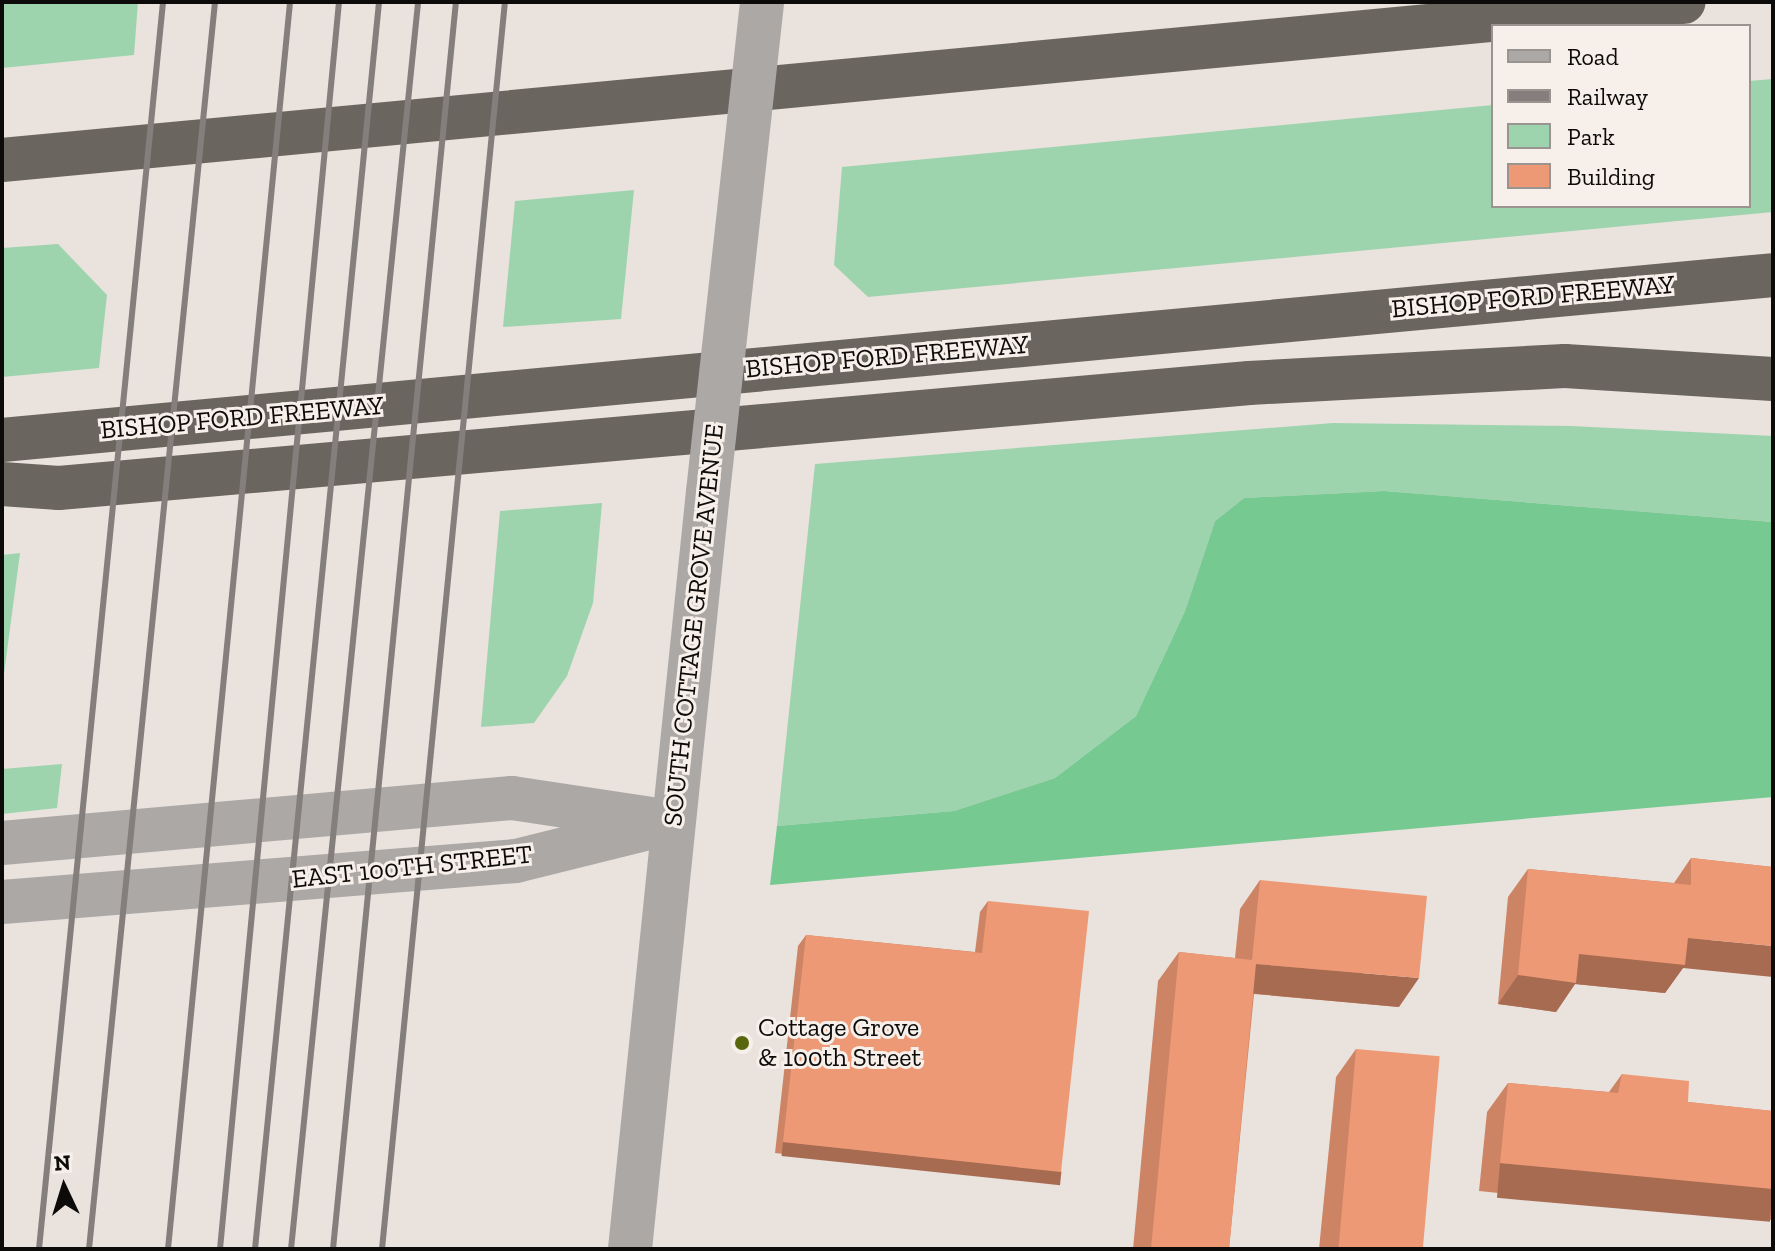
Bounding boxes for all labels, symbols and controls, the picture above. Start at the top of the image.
legend [1491,24,1751,208]
text: Road [1567,42,1619,71]
text: Railway [1567,82,1648,111]
text: Park [1567,122,1615,151]
text: Building [1567,162,1655,191]
street label: BISHOP FORD FREEWAY [1390,269,1676,325]
street label: BISHOP FORD FREEWAY [744,329,1030,385]
street label: BISHOP FORD FREEWAY [99,390,385,446]
street label: SOUTH COTTAGE GROVE AVENUE [657,422,731,828]
street label: EAST 100TH STREET [290,839,534,895]
place label: Cottage Grove & 100th Street [758,1012,921,1074]
marker: Cottage Grove & 100th Street [733,1034,751,1052]
north arrow [24,1147,104,1227]
text: N [53,1149,72,1177]

